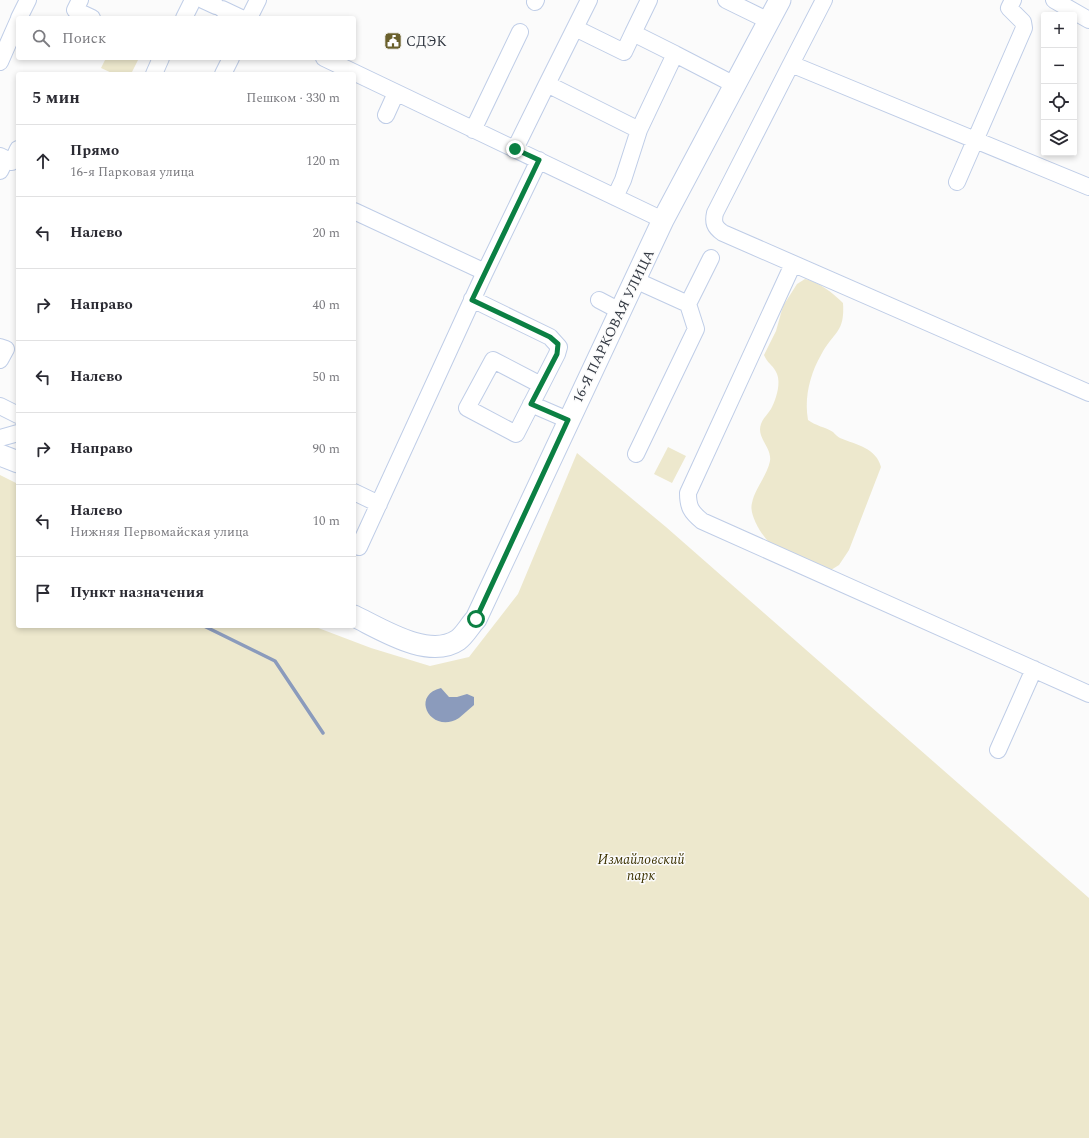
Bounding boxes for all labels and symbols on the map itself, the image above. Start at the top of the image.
public building icon: СДЭК [383,31,403,51]
place label: СДЭК [406,31,447,52]
route end [506,140,524,158]
street label: 16-Я ПАРКОВАЯ УЛИЦА [567,245,660,407]
route start [467,610,485,628]
park label: Измайловский парк [598,849,685,886]

